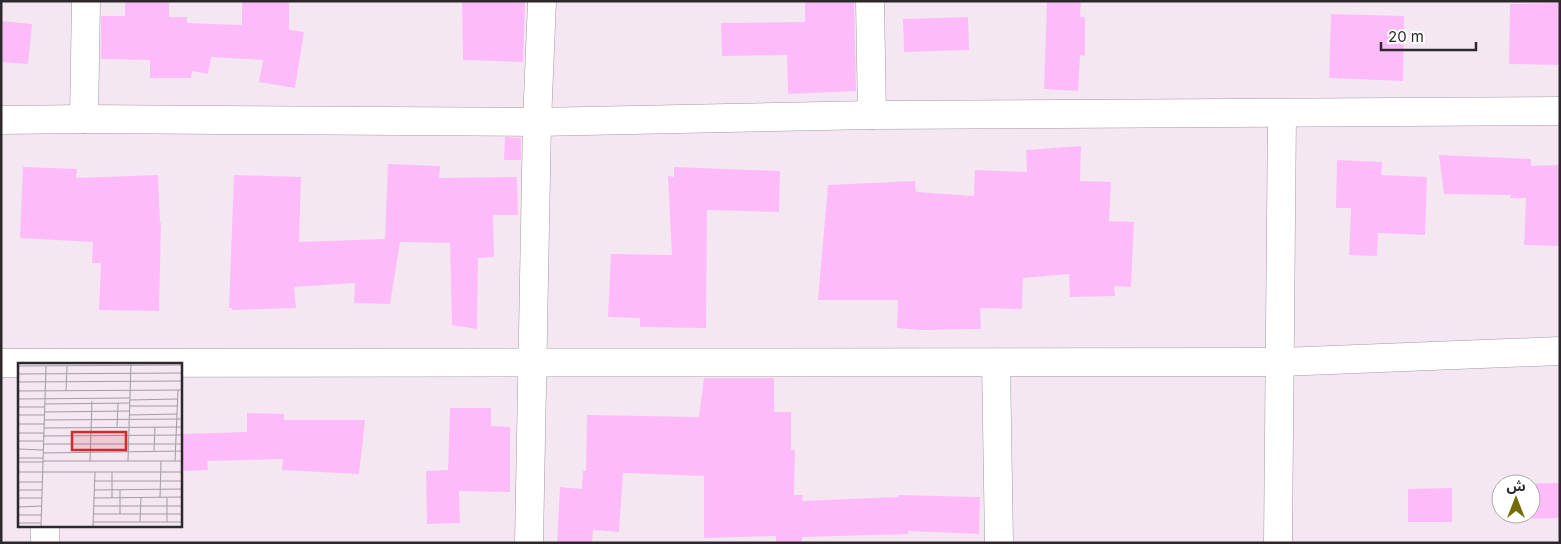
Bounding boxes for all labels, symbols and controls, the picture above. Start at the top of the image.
scale bar [1381,20,1476,52]
text: 20 m [1388,27,1424,46]
inset map [18,363,181,526]
north arrow [1491,474,1541,524]
text: ش [1506,477,1526,494]

